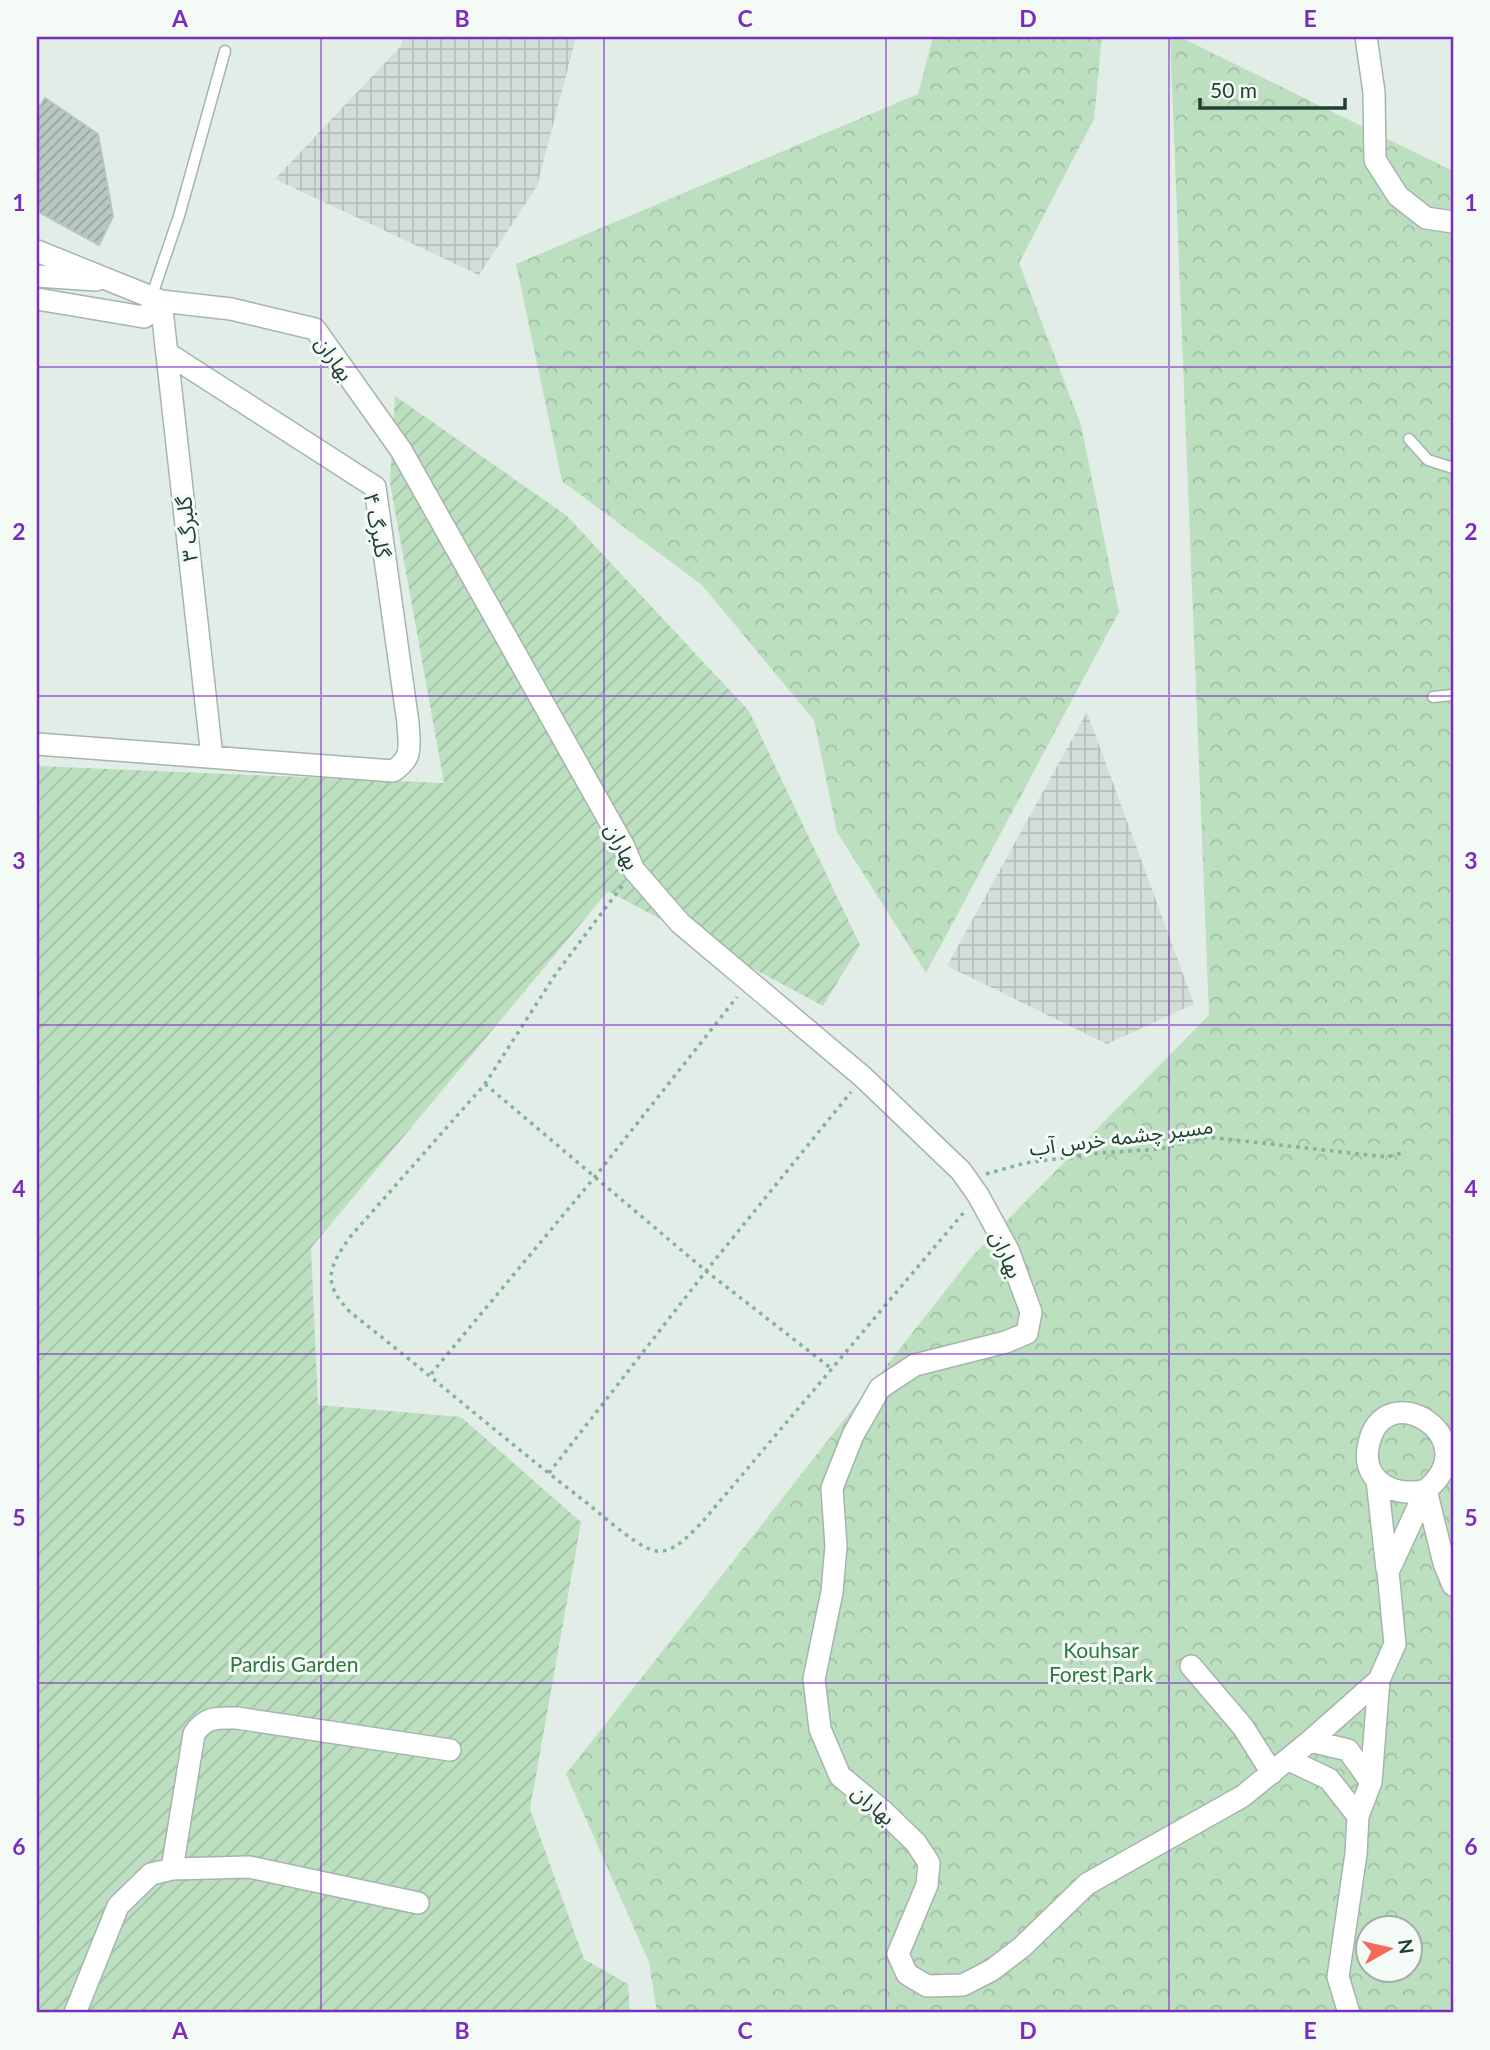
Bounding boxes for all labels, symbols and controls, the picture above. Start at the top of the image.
text: A [171,4,189,32]
text: B [454,4,470,32]
text: C [737,4,753,32]
text: D [1019,4,1037,32]
text: E [1303,4,1317,32]
scale bar [1200,66,1345,110]
text: 50 m [1210,77,1257,102]
text: 1 [12,188,26,216]
text: 1 [1464,188,1478,216]
street label: بهاران [310,331,359,386]
street label: گلبرگ ۴ [359,490,397,560]
street label: گلبرگ ۳ [170,495,203,563]
text: 2 [12,517,26,545]
text: 2 [1464,517,1478,545]
street label: بهاران [600,819,646,874]
text: 3 [12,846,26,874]
text: 3 [1464,846,1478,874]
street label: مسیر چشمه خرس آب [1028,1112,1215,1162]
text: 4 [12,1174,26,1202]
text: 4 [1464,1174,1478,1202]
street label: بهاران [985,1227,1028,1282]
text: 5 [12,1503,26,1531]
text: 5 [1464,1503,1478,1531]
park label: Kouhsar Forest Park [1049,1637,1153,1686]
park label: Pardis Garden [230,1651,358,1676]
street label: بهاران [847,1778,901,1830]
text: 6 [12,1832,26,1860]
text: 6 [1464,1832,1478,1860]
north arrow [1354,1913,1424,1983]
text: N [1394,1938,1419,1955]
text: A [171,2016,189,2044]
text: B [454,2016,470,2044]
text: C [737,2016,753,2044]
text: D [1019,2016,1037,2044]
text: E [1303,2016,1317,2044]

